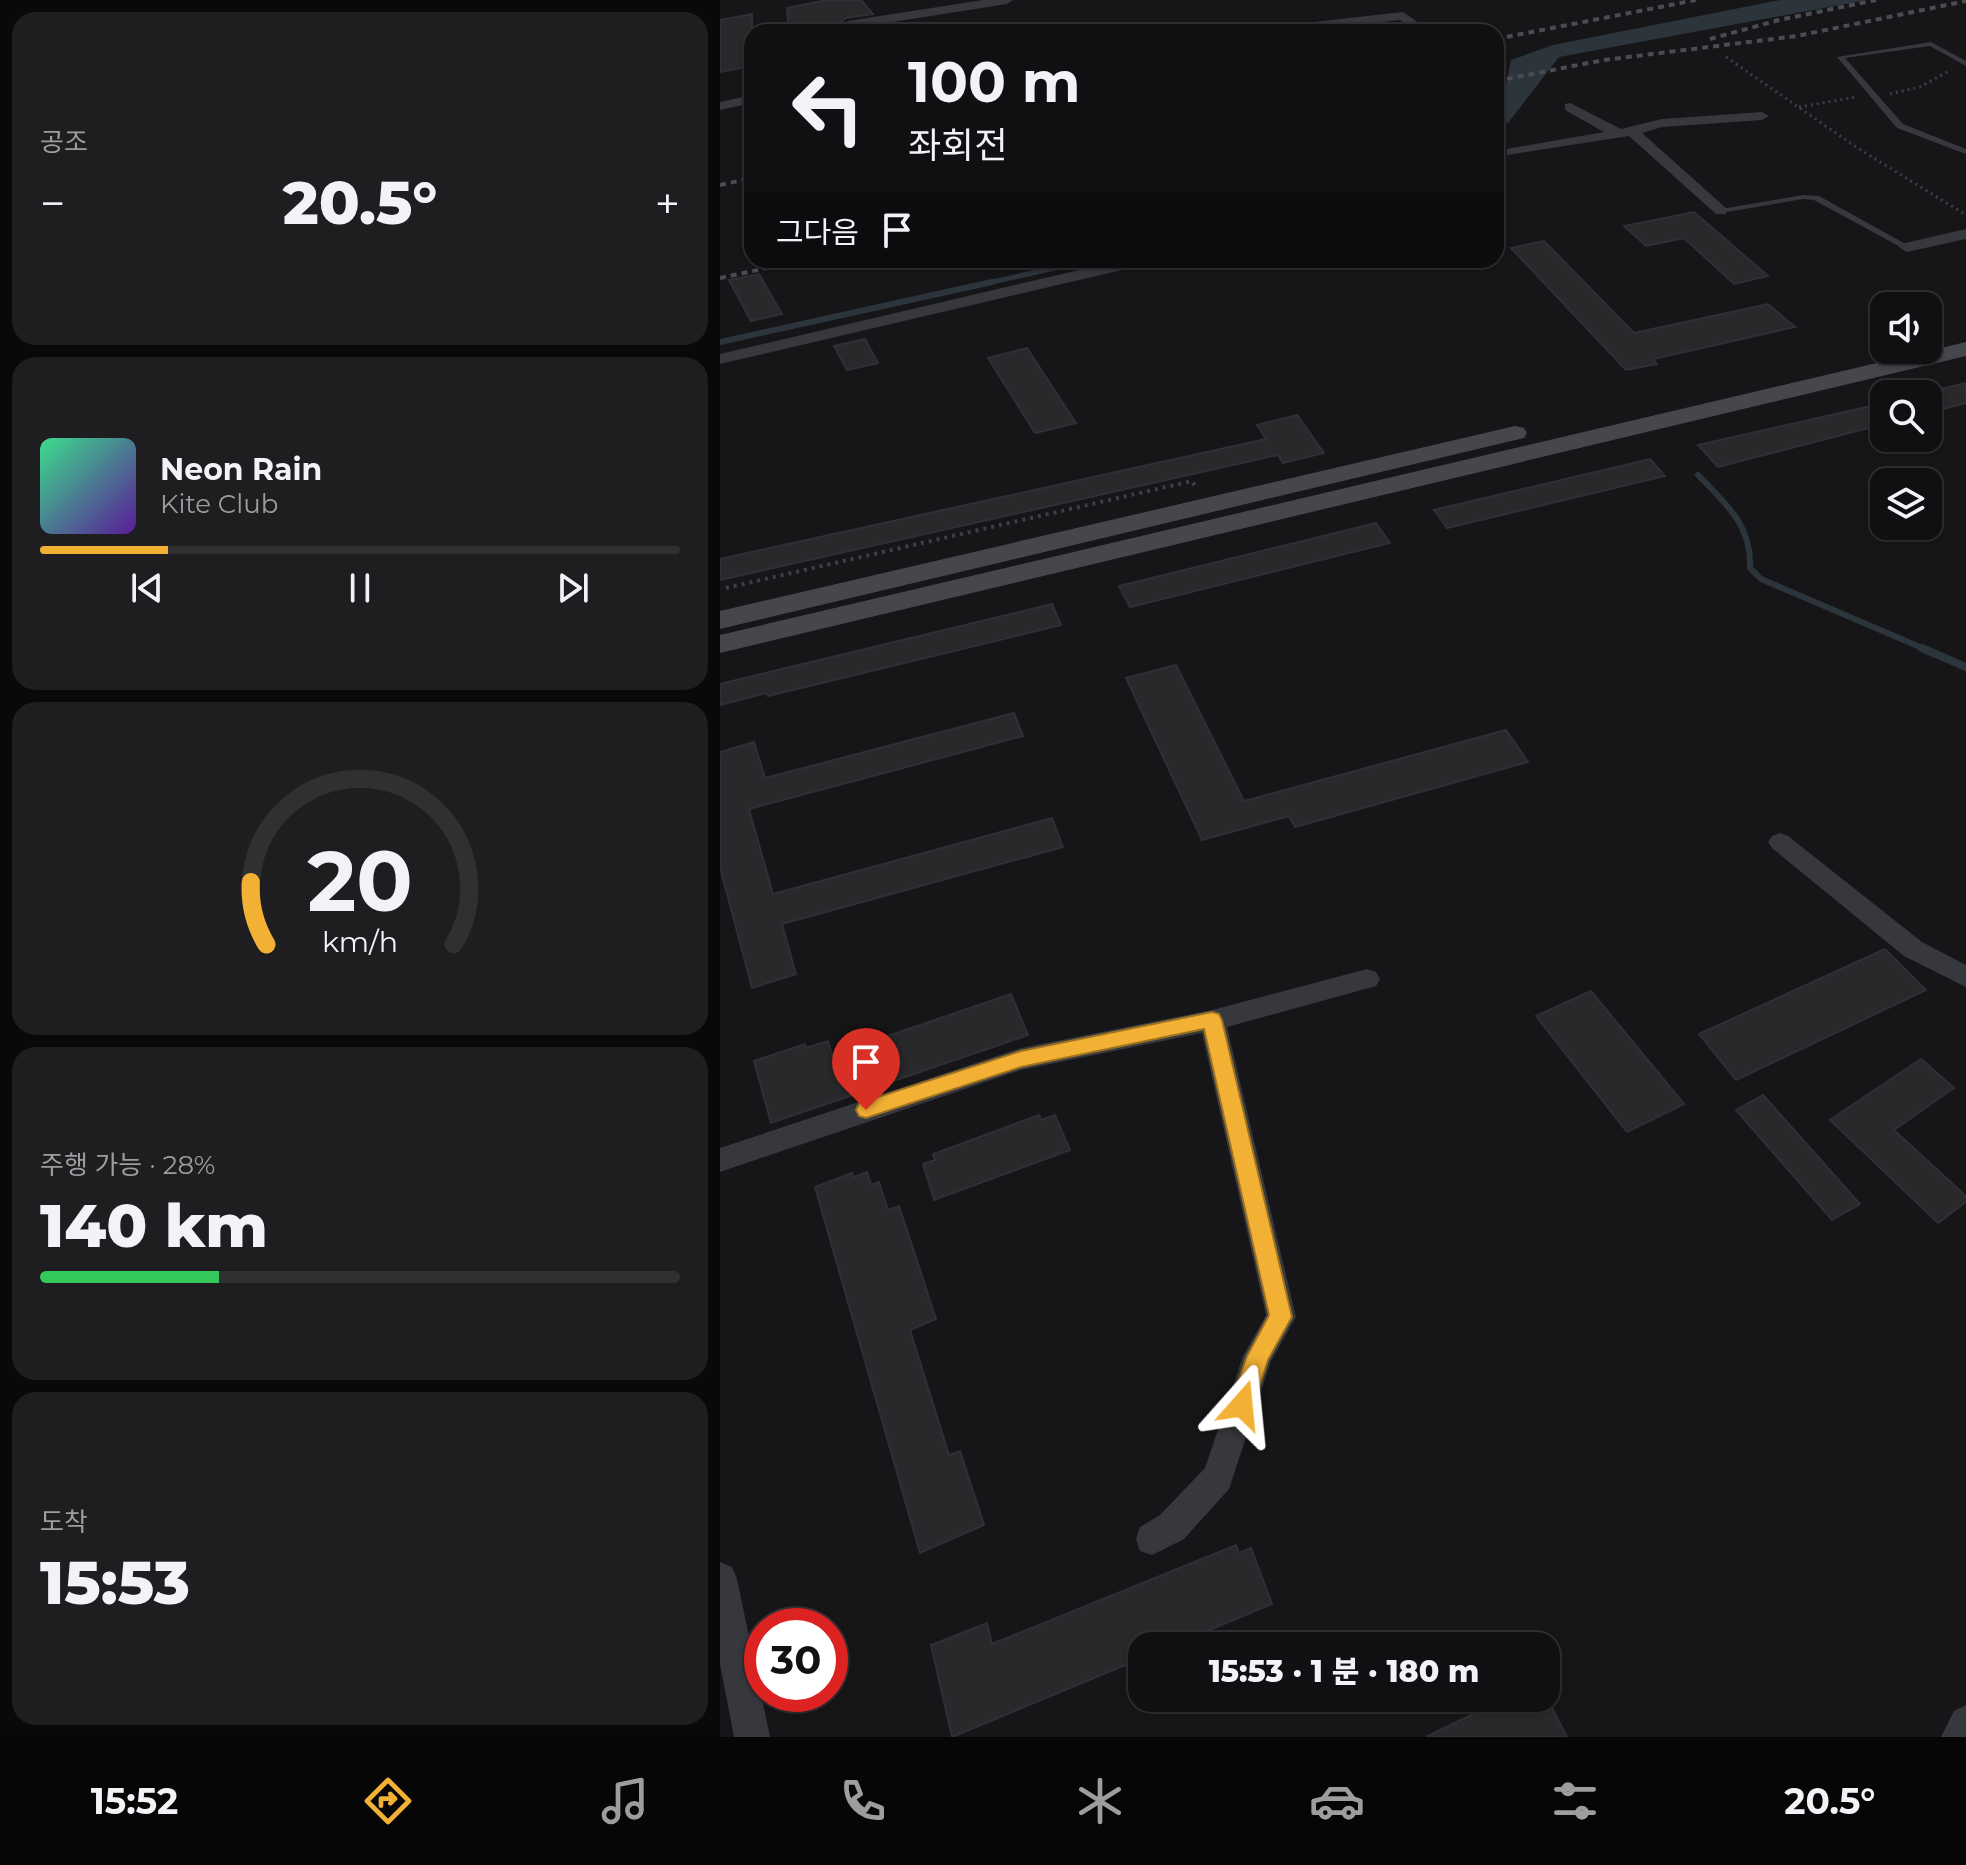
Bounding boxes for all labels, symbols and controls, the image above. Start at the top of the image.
text: 100 m [908,48,1081,116]
icon: left [776,56,880,160]
text: 좌회전 [908,123,1007,167]
text: 공조 [40,126,88,158]
text: 20.5° [283,166,437,239]
text: − [40,176,65,230]
text: + [655,176,680,230]
icon: arrive [875,208,919,252]
text: 그다음 [776,214,859,251]
map controls [1870,292,1942,540]
button: sound [1870,292,1942,364]
button: search [1870,380,1942,452]
text: Neon Rain [160,451,322,488]
button: layers [1870,468,1942,540]
text: Kite Club [160,488,278,520]
icon: previous [125,566,169,610]
icon: pause [338,566,382,610]
icon: next [551,566,595,610]
text: 20 [307,829,413,931]
text: km/h [322,924,398,959]
pin [832,1028,900,1110]
icon: arrive [844,1040,888,1084]
text: 주행 가능 · 28% [40,1149,215,1181]
text: 140 km [40,1189,268,1262]
position arrow [1200,1363,1284,1447]
text: 도착 [40,1506,88,1538]
text: 15:53 [40,1546,190,1619]
speed limit sign: 30 [744,1608,848,1712]
text: 15:53 · 1 분 · 180 m [1209,1653,1479,1690]
icon: directions [360,1773,416,1829]
icon: music [597,1773,653,1829]
icon: phone [835,1773,891,1829]
icon: climate [1072,1773,1128,1829]
icon: car [1309,1773,1365,1829]
icon: filters [1547,1773,1603,1829]
text: 15:52 [91,1779,178,1823]
text: 20.5° [1784,1779,1875,1823]

